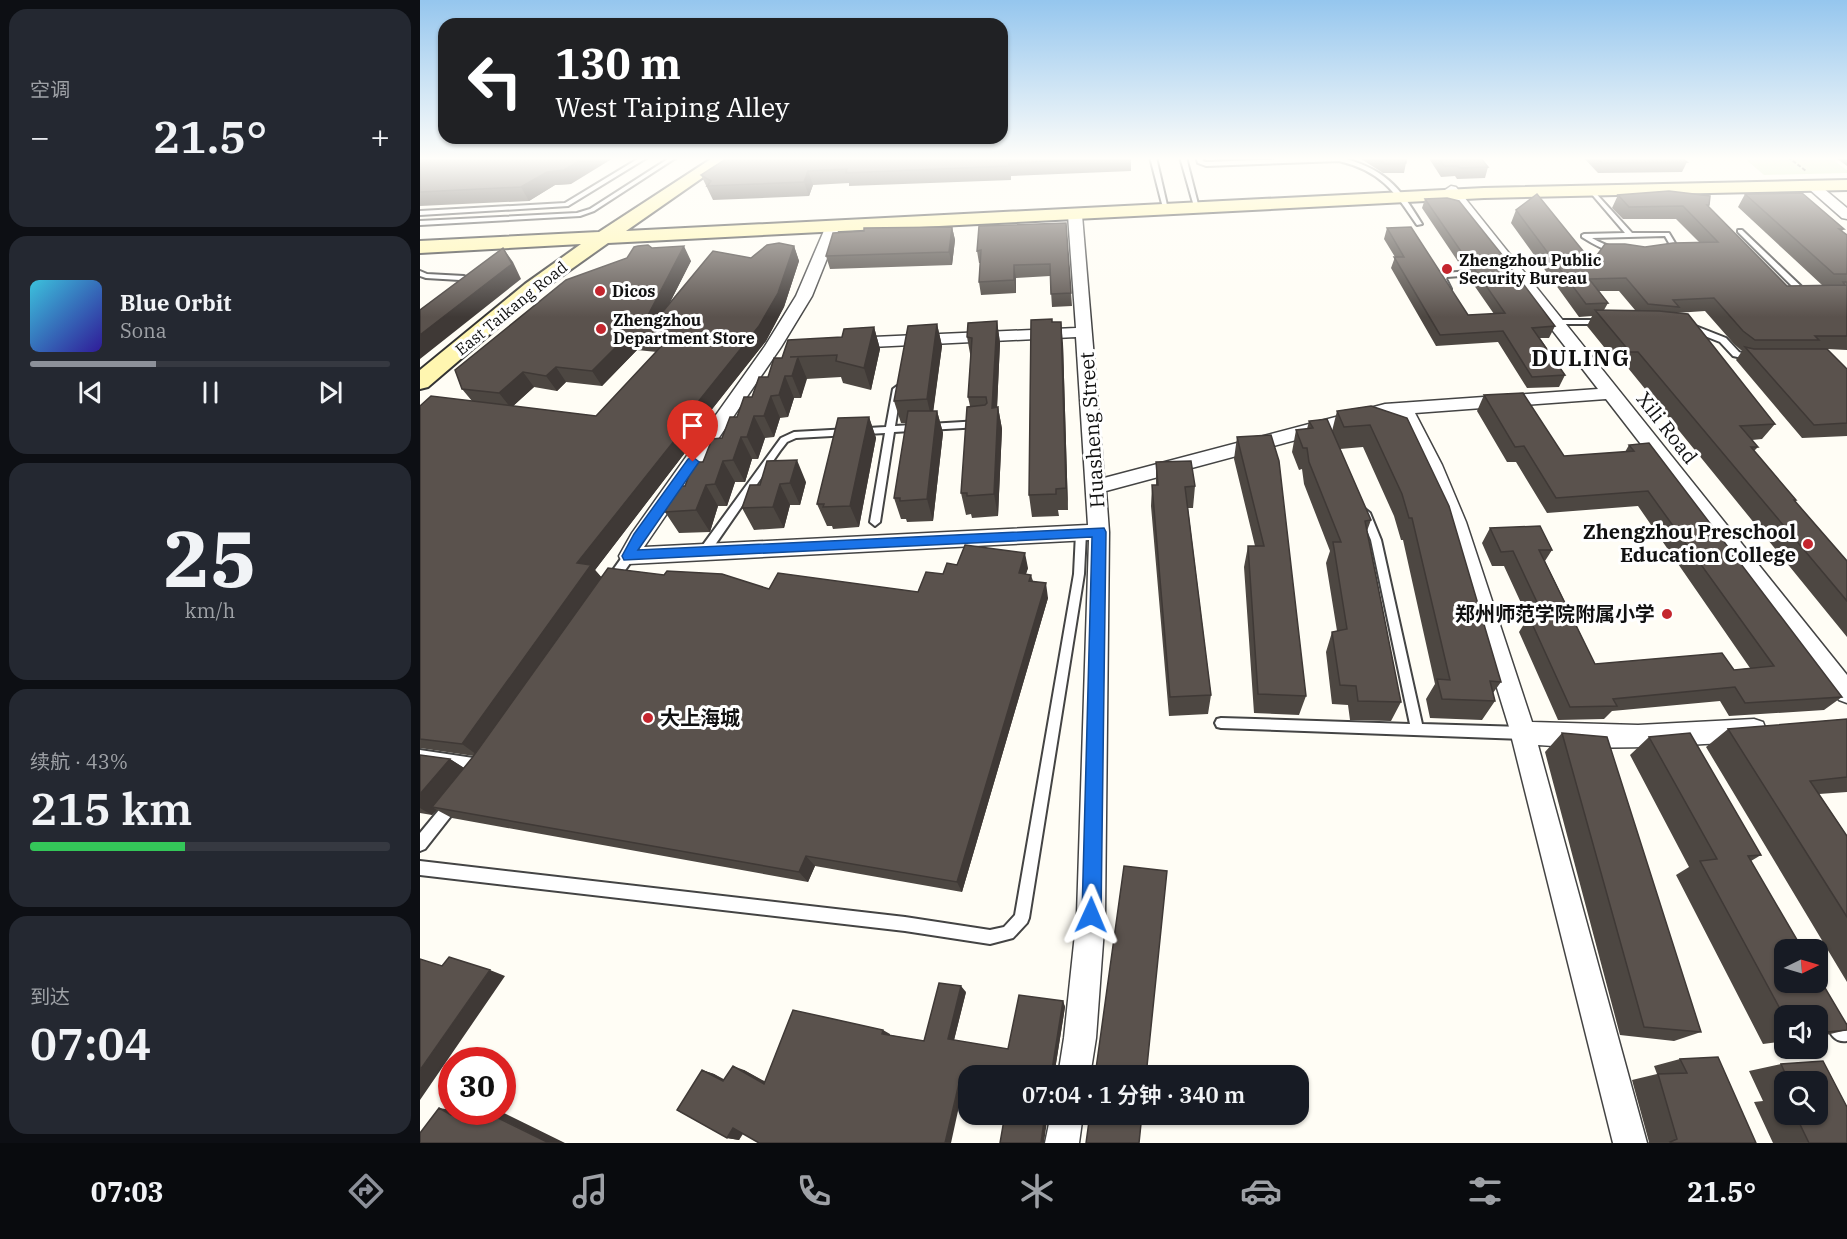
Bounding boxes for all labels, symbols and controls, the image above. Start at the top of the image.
text: 130 m [555,36,681,91]
icon: left [456,42,534,120]
text: 空调 [30,76,70,103]
text: West Taiping Alley [555,89,789,124]
text: 21.5° [153,107,267,165]
text: − [30,115,50,158]
text: + [370,115,390,158]
place label: Zhengzhou Public Security Bureau [1459,250,1602,288]
street label: East Taikang Road [451,256,571,359]
marker: Zhengzhou Public Security Bureau [1440,262,1454,276]
place label: Dicos [612,281,655,301]
marker: Dicos [593,284,607,298]
text: Blue Orbit [120,288,231,317]
place label: Zhengzhou Department Store [613,310,755,348]
text: Sona [120,317,167,344]
marker: Zhengzhou Department Store [594,322,608,336]
district label: DULING [1531,343,1631,372]
street label: Huasheng Street [1073,351,1110,509]
icon: previous [74,376,107,409]
icon: pause [194,376,227,409]
icon: next [314,376,347,409]
street label: Xili Road [1631,386,1704,469]
pin [667,400,718,462]
icon: arrive [676,409,709,442]
text: 25 [163,507,257,608]
place label: Zhengzhou Preschool Education College [1583,518,1796,568]
marker: Zhengzhou Preschool Education College [1801,537,1815,551]
text: km/h [185,597,235,624]
place label: 郑州师范学院附属小学 [1455,600,1655,627]
marker: 郑州师范学院附属小学 [1660,607,1674,621]
place label: 大上海城 [660,704,740,731]
marker: 大上海城 [641,711,655,725]
text: 续航 · 43% [30,748,128,775]
text: 215 km [30,779,192,837]
position arrow [1059,883,1123,947]
north arrow [1774,939,1828,993]
map controls [1774,939,1828,1125]
text: 到达 [30,983,70,1010]
button: sound [1774,1005,1828,1059]
text: 07:04 [30,1014,151,1072]
speed limit sign: 30 [438,1047,516,1125]
button: search [1774,1071,1828,1125]
text: 07:04 · 1 分钟 · 340 m [1022,1080,1245,1109]
icon: directions [345,1170,387,1212]
icon: music [569,1170,611,1212]
icon: phone [793,1170,835,1212]
icon: climate [1016,1170,1058,1212]
icon: car [1240,1170,1282,1212]
icon: filters [1464,1170,1506,1212]
text: 07:03 [91,1174,164,1209]
text: 21.5° [1687,1174,1756,1209]

